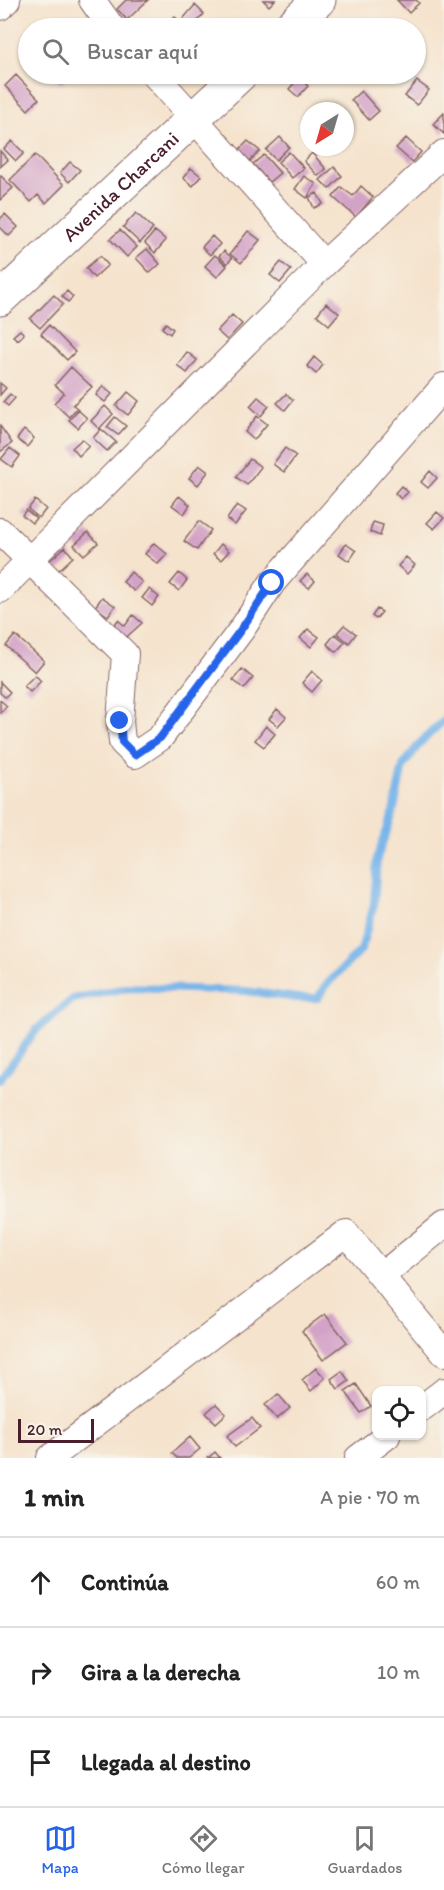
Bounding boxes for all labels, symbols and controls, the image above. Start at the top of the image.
search box [18,18,426,84]
icon: search [39,35,72,68]
text: Buscar aquí [87,38,198,65]
north arrow [300,102,354,156]
street label: Avenida Charcani [58,126,184,246]
route start [258,569,284,595]
route end [106,707,132,733]
map controls [372,1386,426,1440]
button: locate [372,1386,426,1440]
scale bar [18,1416,94,1444]
text: 20 m [27,1420,62,1439]
text: 1 min [24,1481,84,1513]
text: A pie · 70 m [320,1485,420,1509]
icon: ahead [24,1566,57,1599]
text: Continúa [81,1569,169,1596]
text: 60 m [376,1570,420,1594]
icon: right [24,1656,57,1689]
text: Gira a la derecha [81,1659,240,1686]
text: 10 m [377,1660,420,1684]
icon: arrive [24,1746,57,1779]
text: Llegada al destino [81,1749,251,1776]
tab: Mapa [41,1822,79,1877]
tab: Cómo llegar [162,1822,245,1877]
tab: Guardados [327,1822,402,1877]

